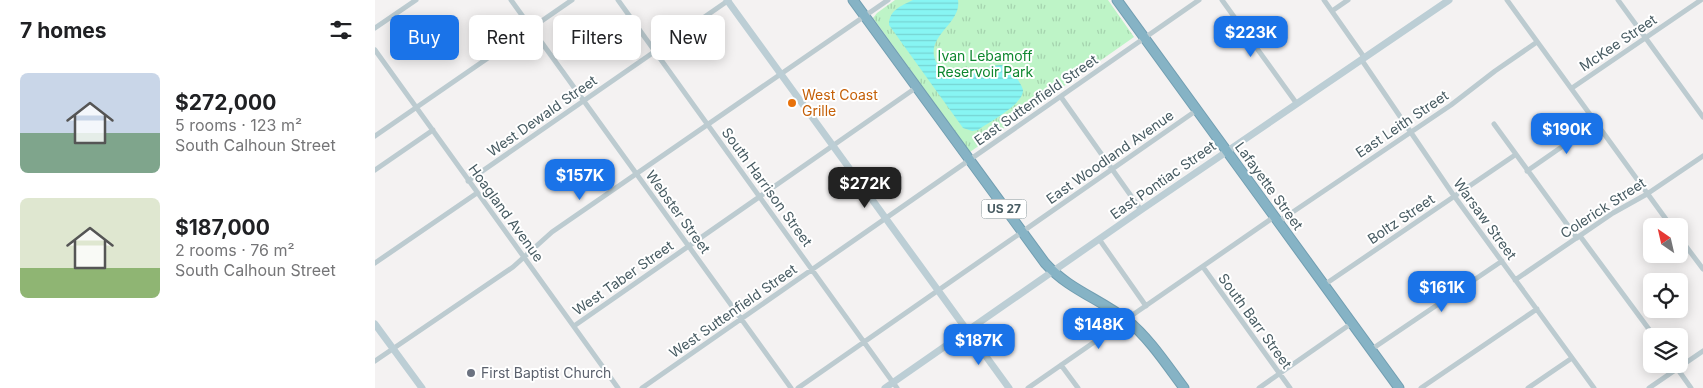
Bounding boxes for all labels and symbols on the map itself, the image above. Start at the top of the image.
street label: McKee Street [1576,10,1660,75]
pin: $223K [1216,15,1286,58]
park label: Ivan Lebamoff Reservoir Park [937,47,1034,80]
street label: East Suttenfield Street [971,50,1101,149]
street label: West Dewald Street [484,71,600,160]
place label: West Coast Grille [802,86,878,119]
street label: East Leith Street [1352,86,1452,161]
marker: West Coast Grille [786,97,798,109]
street label: East Woodland Avenue [1043,106,1177,207]
pin: $190K [1532,112,1602,155]
street label: South Harrison Street [719,124,816,250]
street label: East Pontiac Street [1107,137,1219,222]
street label: Lafayette Street [1232,138,1307,233]
pin: $157K [545,158,615,201]
street label: Hoagland Avenue [465,161,548,265]
pin: $272K [830,166,900,209]
street label: Webster Street [643,167,714,257]
street label: Colerick Street [1557,173,1649,241]
street label: Warsaw Street [1450,175,1521,263]
street label: Boltz Street [1364,190,1438,247]
road number: US 27 [981,200,1027,218]
north arrow [1643,218,1687,262]
street label: West Taber Street [569,236,676,319]
street label: West Suttenfield Street [666,260,800,361]
street label: South Barr Street [1215,270,1296,372]
pin: $161K [1407,270,1477,313]
pin: $148K [1064,308,1134,350]
pin: $187K [944,324,1014,366]
place label: First Baptist Church [481,364,611,381]
marker: First Baptist Church [465,367,477,379]

